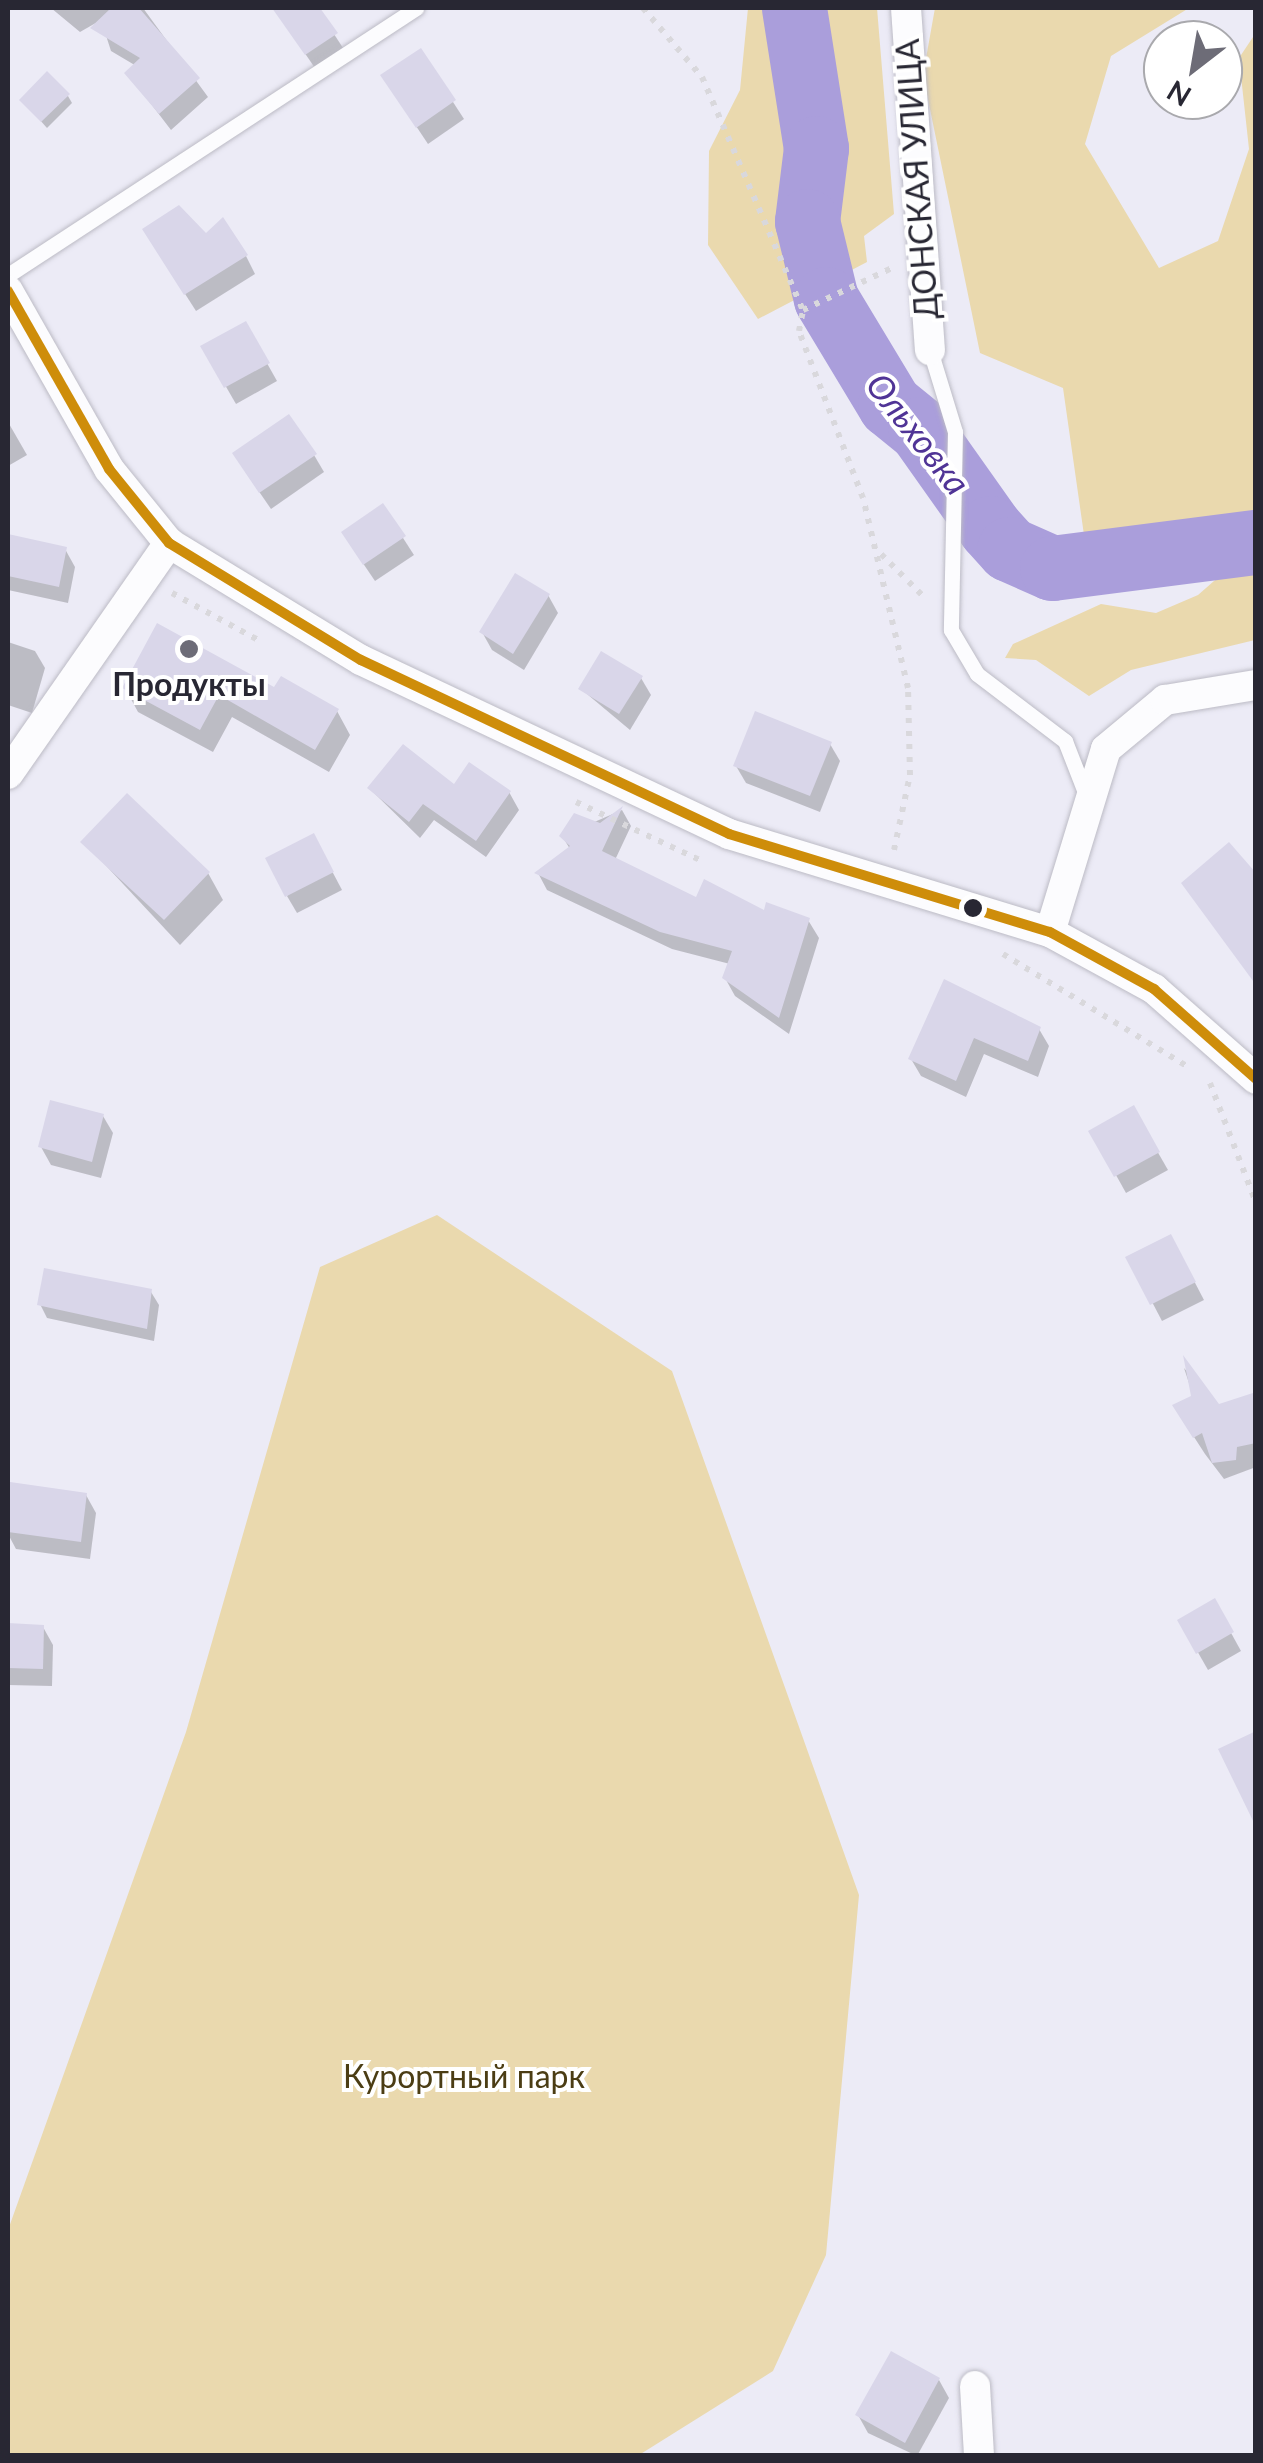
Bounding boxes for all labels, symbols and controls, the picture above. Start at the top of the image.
north arrow [1143,20,1243,120]
street label: ДОНСКАЯ УЛИЦА [888,38,946,320]
text: N [1161,74,1197,114]
water label: Ольховка [858,364,980,502]
marker: Продукты [178,638,200,660]
place label: Продукты [112,665,266,703]
unlabelled marker [963,898,983,918]
park label: Курортный парк [343,2057,585,2095]

